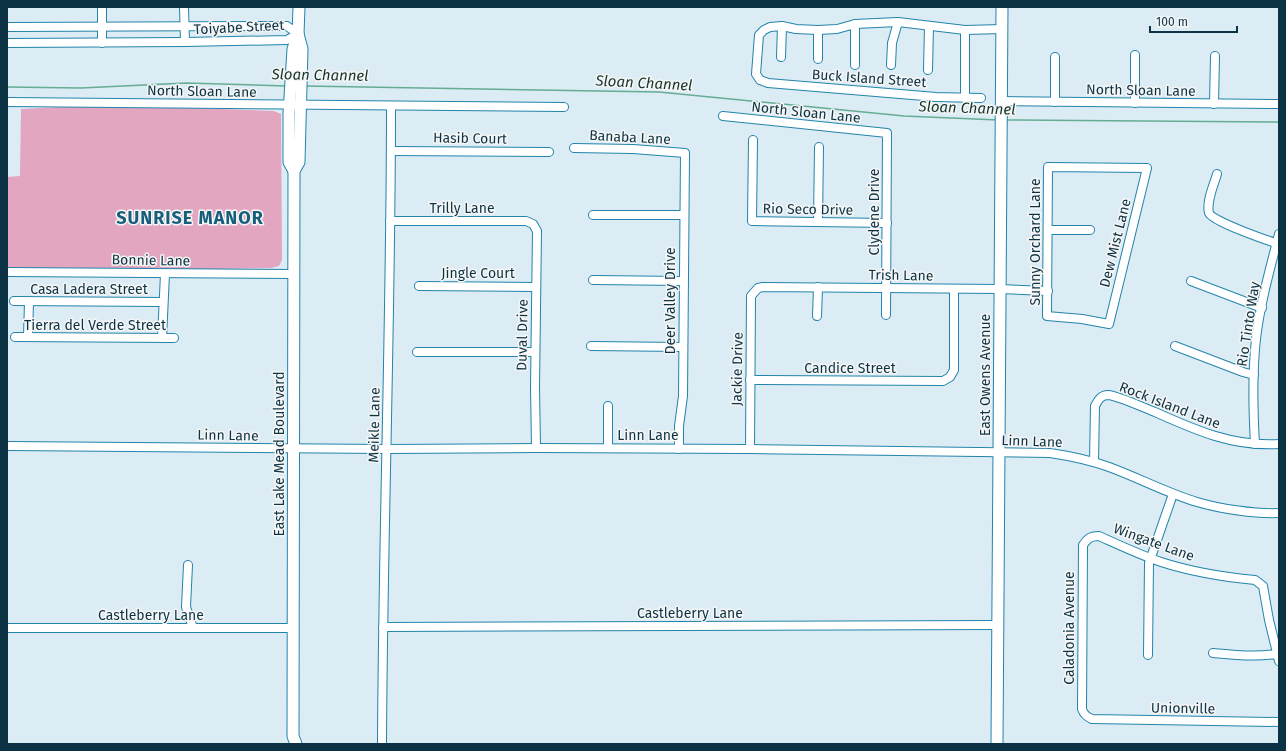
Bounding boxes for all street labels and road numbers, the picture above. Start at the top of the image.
street label: Toiyabe Street [193,17,286,38]
street label: Buck Island Street [811,66,928,91]
street label: North Sloan Lane [1086,81,1196,100]
street label: North Sloan Lane [147,82,257,101]
street label: North Sloan Lane [751,98,861,127]
street label: Banaba Lane [589,127,671,148]
street label: Hasib Court [433,129,508,148]
street label: Clydene Drive [866,169,883,255]
street label: Sunny Orchard Lane [1027,178,1044,306]
street label: Dew Mist Lane [1096,197,1135,289]
street label: Trilly Lane [429,200,495,217]
street label: Rio Seco Drive [762,200,853,219]
street label: Deer Valley Drive [662,247,679,355]
street label: Bonnie Lane [112,251,190,270]
street label: Jingle Court [441,265,516,282]
street label: Trish Lane [868,266,934,285]
street label: Rio Tinto Way [1233,280,1264,368]
street label: Casa Ladera Street [30,281,149,298]
street label: Duval Drive [513,299,532,371]
street label: East Owens Avenue [977,314,994,436]
street label: Tierra del Verde Street [24,317,167,334]
street label: Jackie Drive [728,332,747,406]
street label: Candice Street [804,360,897,377]
street label: East Lake Mead Boulevard [271,371,288,537]
street label: Rock Island Lane [1117,378,1223,433]
street label: Meikle Lane [365,387,384,463]
street label: Linn Lane [197,426,259,445]
street label: Linn Lane [617,427,679,444]
street label: Linn Lane [1001,432,1063,451]
street label: Wingate Lane [1111,520,1197,565]
street label: Caladonia Avenue [1061,571,1078,685]
street label: Castleberry Lane [637,605,743,622]
street label: Castleberry Lane [98,607,204,624]
street label: Unionville [1151,699,1215,718]

